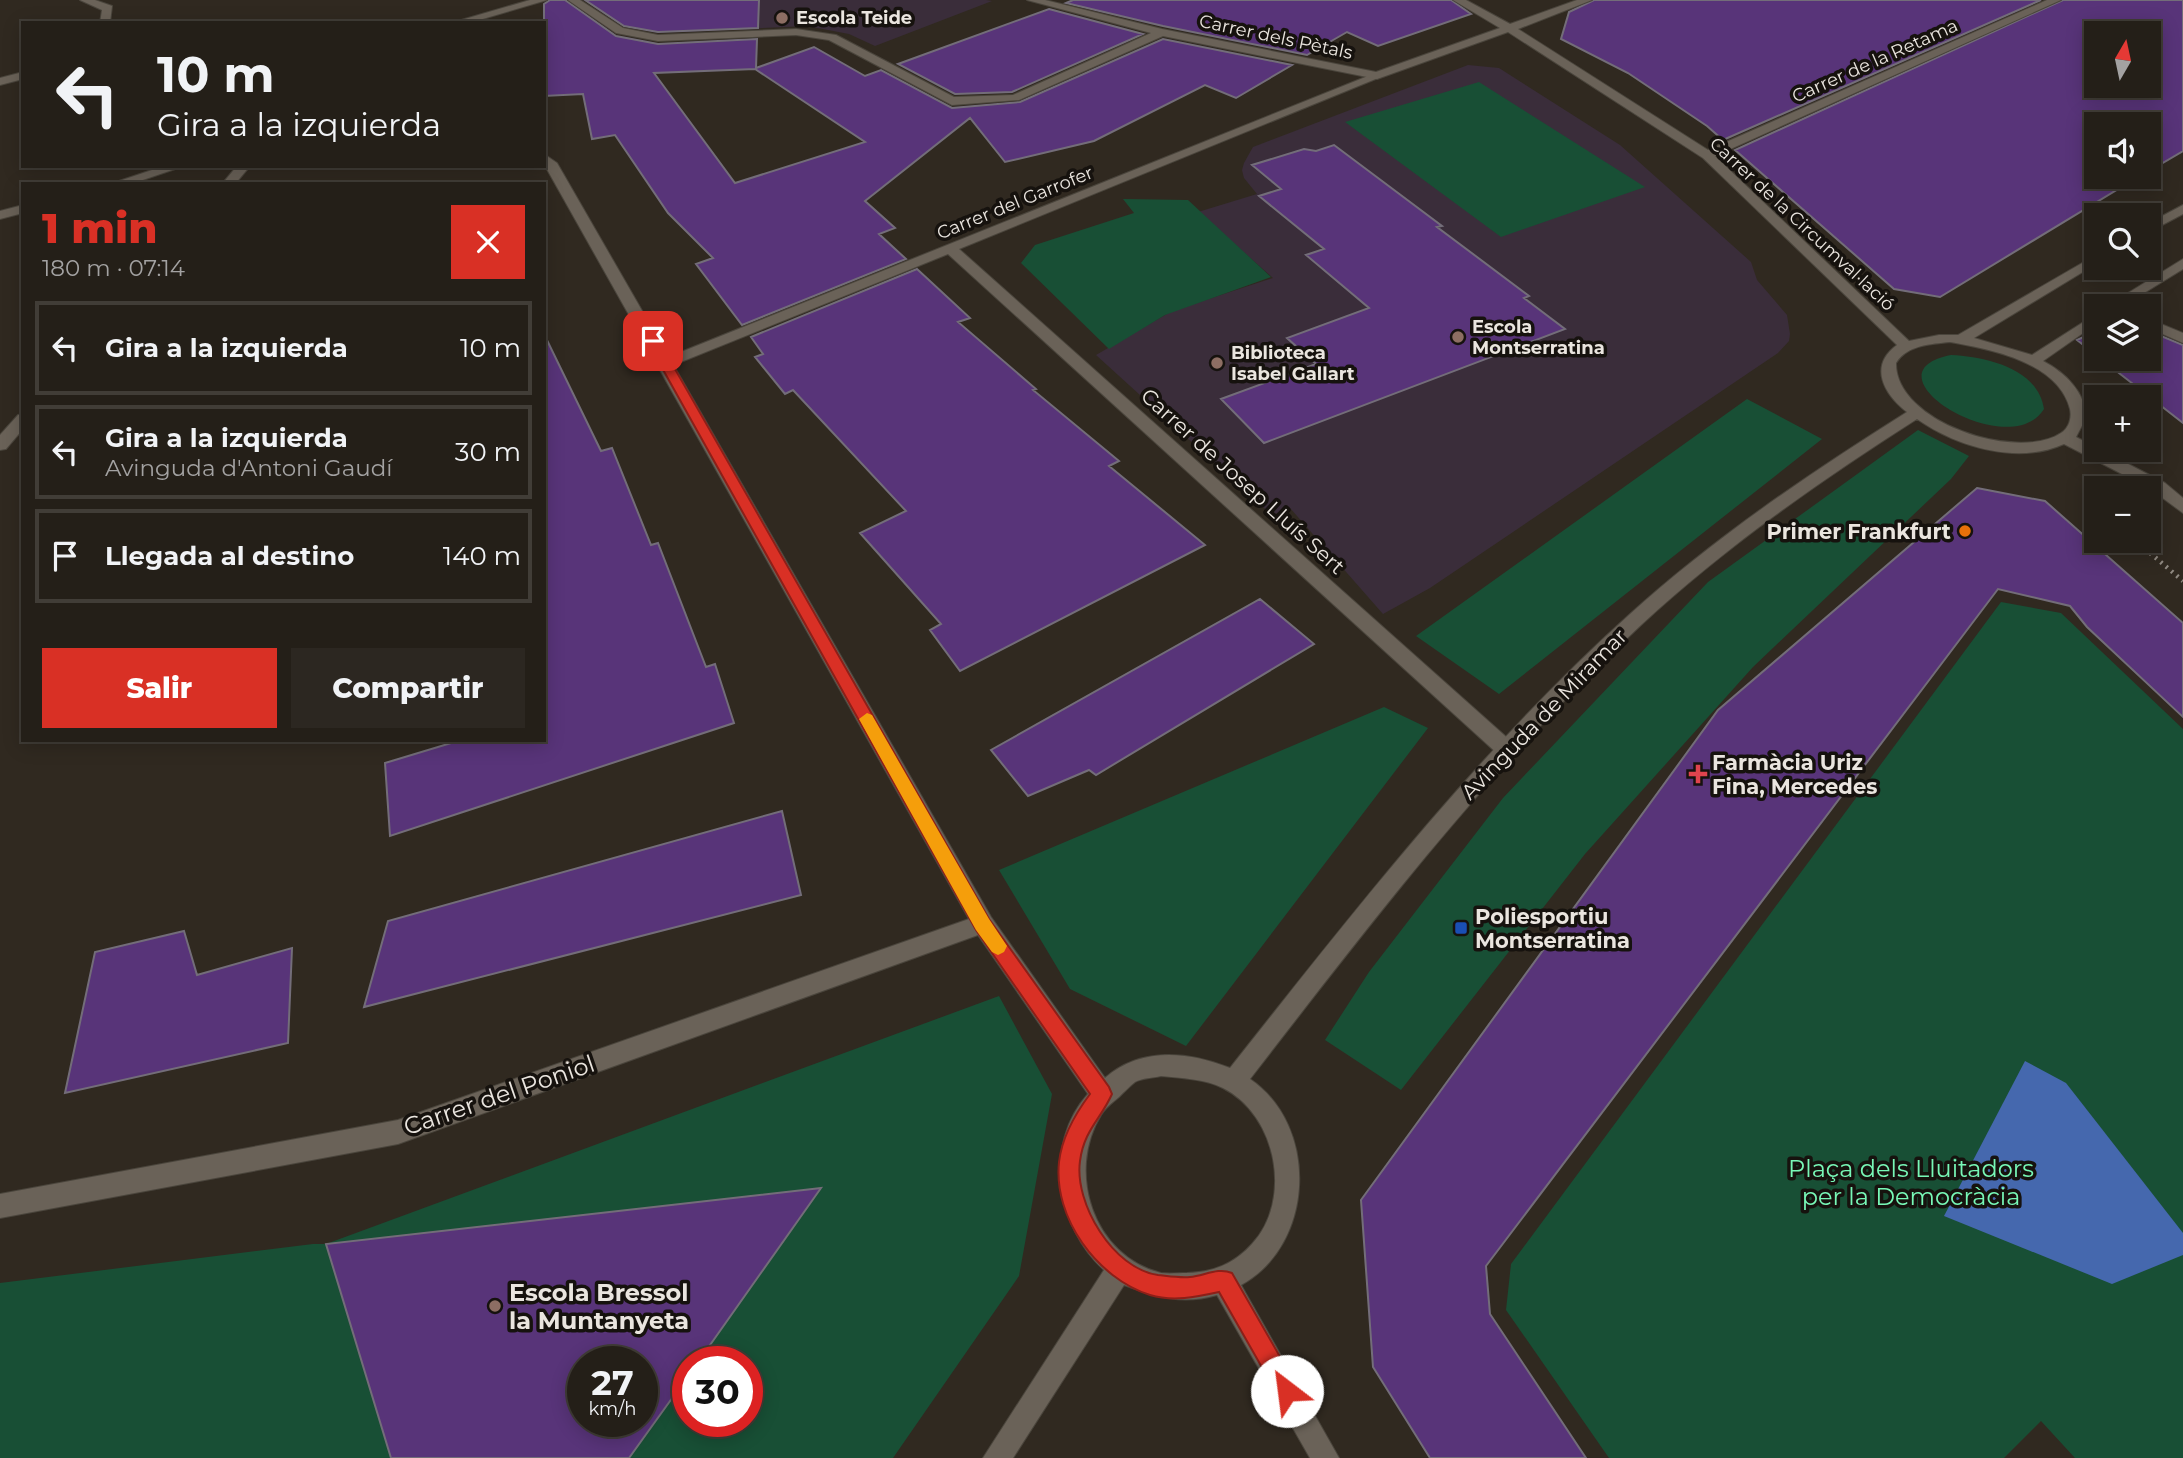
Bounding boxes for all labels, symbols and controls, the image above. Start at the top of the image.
place label: Escola Teide [796,7,912,29]
marker: Escola Teide [774,10,790,26]
street label: Carrer dels Pètals [1197,10,1355,64]
street label: Carrer de la Retama [1789,14,1961,108]
north arrow [2084,21,2161,98]
map controls [2084,21,2161,553]
text: 10 m [157,45,275,104]
icon: left [42,49,133,140]
text: Gira a la izquierda [157,105,441,144]
button: sound [2084,112,2161,189]
street label: Carrer de la Circumval·lació [1705,132,1899,316]
street label: Carrer del Garrofer [934,162,1096,244]
text: 1 min [42,202,158,254]
button: search [2084,203,2161,280]
button: close [451,205,525,279]
text: 180 m · 07:14 [42,254,185,282]
button: layers [2084,294,2161,371]
pin [623,311,683,371]
place label: Escola Montserratina [1472,316,1605,359]
icon: arrive [634,322,672,360]
icon: left [46,329,84,367]
marker: Escola Montserratina [1450,329,1466,345]
text: Gira a la izquierda [105,332,348,364]
text: 10 m [460,332,521,364]
place label: Biblioteca Isabel Gallart [1231,342,1355,385]
marker: Biblioteca Isabel Gallart [1209,355,1225,371]
street label: Carrer de Josep Lluís Sert [1136,383,1350,579]
button: + [2084,385,2161,462]
text: Gira a la izquierda [105,422,348,454]
icon: left [46,433,84,471]
text: 30 m [455,436,521,468]
text: Avinguda d'Antoni Gaudí [105,454,392,482]
button: − [2084,476,2161,553]
place label: Primer Frankfurt [1766,519,1951,544]
marker: Primer Frankfurt [1957,523,1973,539]
icon: arrive [46,537,84,575]
text: Llegada al destino [105,540,354,572]
text: 140 m [443,540,521,572]
street label: Avinguda de Miramar [1456,623,1632,805]
button: Salir [42,648,277,728]
button: Compartir [291,648,525,728]
place label: Farmàcia Uriz Fina, Mercedes [1712,750,1877,799]
marker: Farmàcia Uriz Fina, Mercedes [1690,766,1706,782]
place label: Poliesportiu Montserratina [1475,904,1630,953]
marker: Poliesportiu Montserratina [1453,920,1469,936]
street label: Carrer del Poniol [400,1049,598,1141]
park label: Plaça dels Lluitadors per la Democràcia [1788,1154,2034,1211]
place label: Escola Bressol la Muntanyeta [509,1278,689,1335]
marker: Escola Bressol la Muntanyeta [487,1298,503,1314]
speed limit sign: 30 [672,1346,763,1437]
position arrow [1250,1354,1324,1428]
text: 27 [591,1361,634,1404]
text: km/h [588,1398,637,1420]

